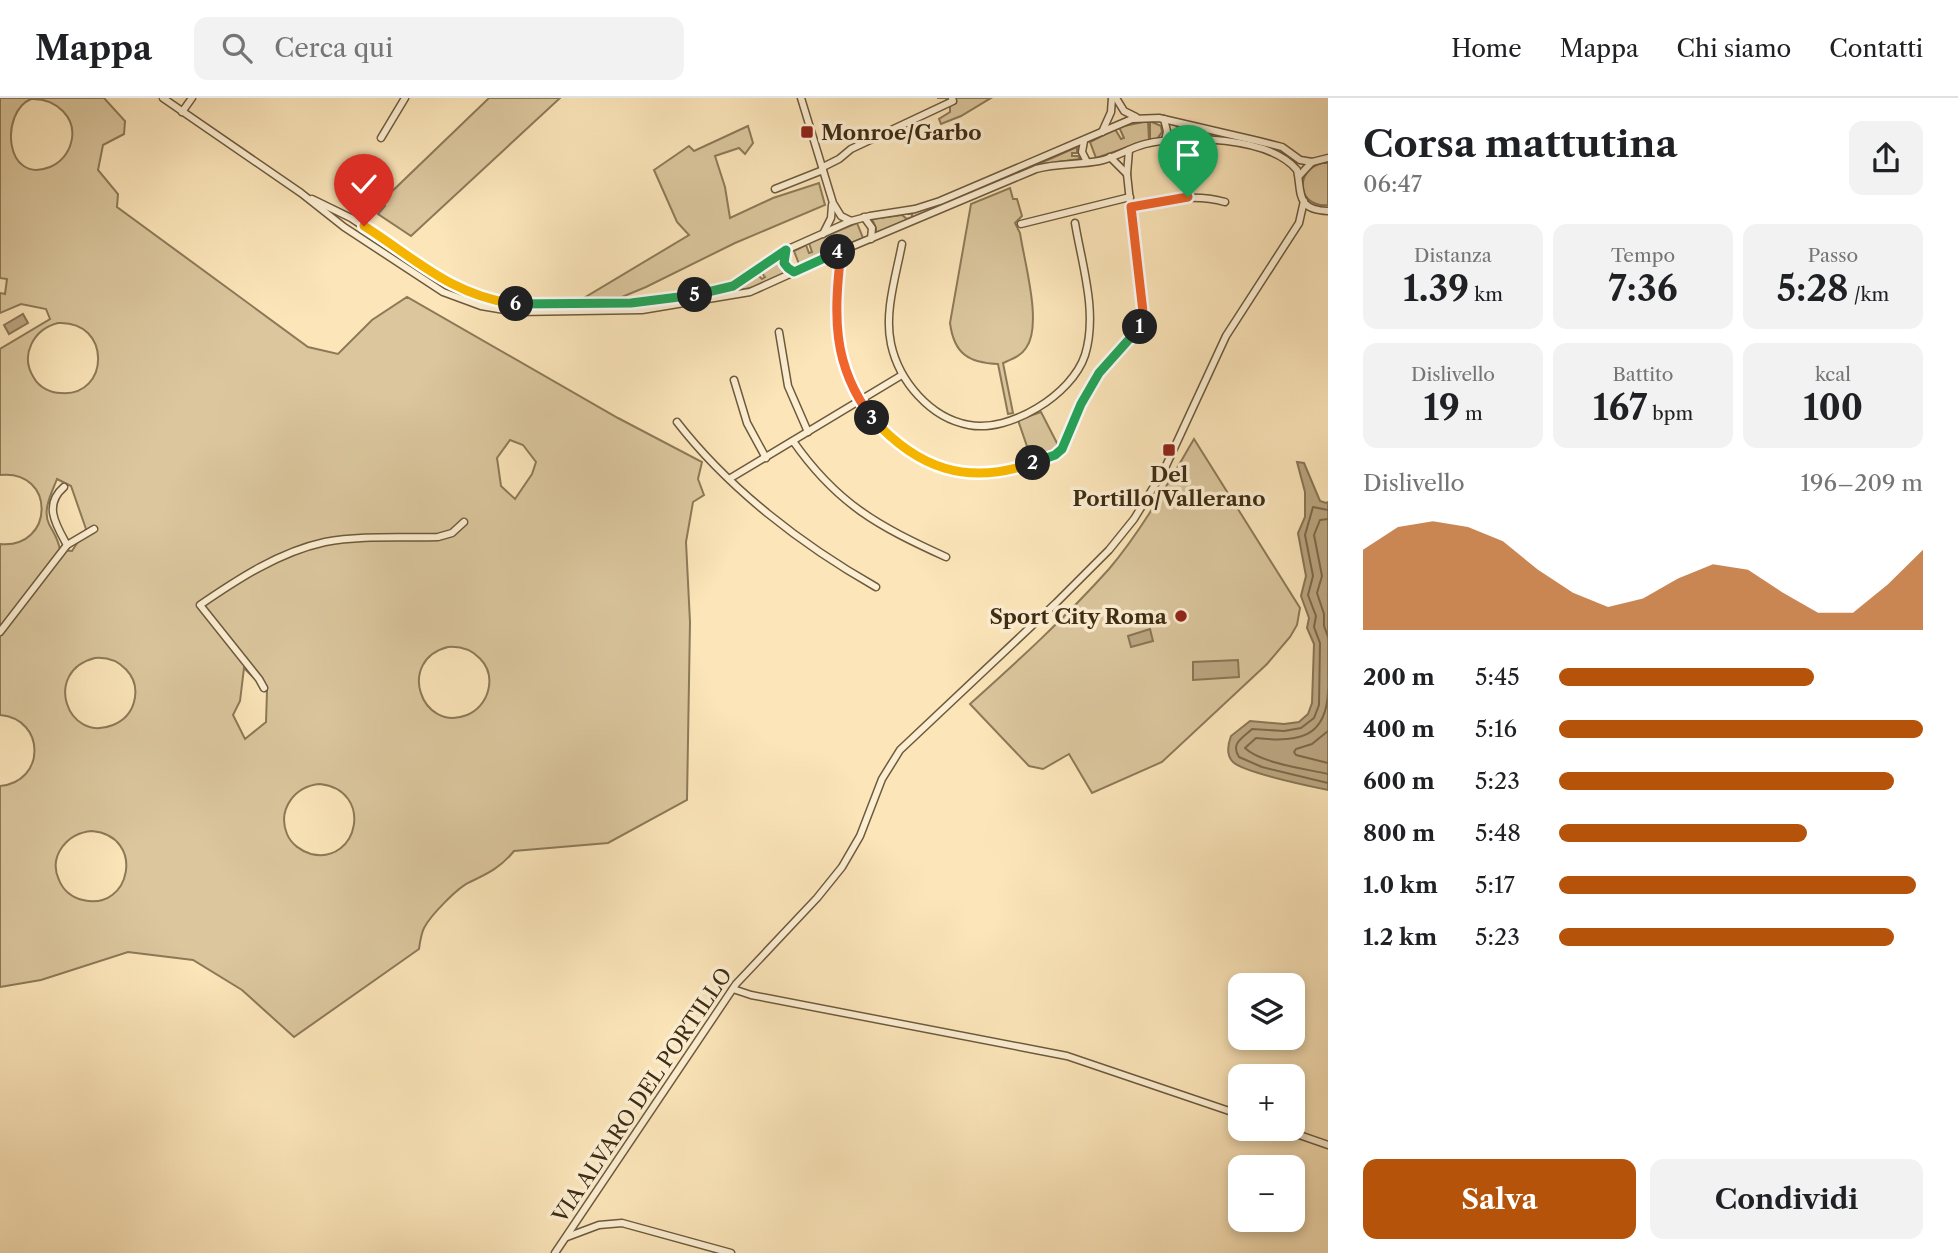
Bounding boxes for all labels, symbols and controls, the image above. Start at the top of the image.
search box [194,17,684,80]
text: Mappa [35,28,152,69]
icon: search [218,29,256,67]
text: Cerca qui [274,32,393,64]
text: Home [1451,34,1522,63]
text: Mappa [1560,34,1639,63]
text: Chi siamo [1677,34,1791,63]
text: Contatti [1829,34,1923,63]
place label: Monroe/Garbo [821,120,982,145]
text: Corsa mattutina [1363,120,1678,167]
button: share [1849,121,1923,195]
marker: Monroe/Garbo [799,124,815,140]
pin [1158,125,1218,197]
icon: arrive [1169,136,1207,174]
pin [334,154,394,226]
icon: check [345,165,383,203]
text: 06:47 [1363,170,1422,198]
pin: 4 [820,234,856,270]
text: 4 [832,240,843,263]
text: Distanza [1414,244,1492,267]
text: Tempo [1611,244,1675,267]
text: Passo [1808,244,1858,267]
text: 1.39 [1403,267,1469,310]
text: 7:36 [1608,267,1678,310]
text: 5:28 [1777,267,1849,310]
pin: 5 [678,278,712,312]
text: 5 [689,283,700,306]
text: km [1469,283,1503,306]
text: /km [1849,283,1889,306]
pin: 6 [498,286,534,322]
text: 6 [510,292,521,315]
pin: 1 [1122,310,1158,344]
text: 1 [1135,315,1144,338]
text: Dislivello [1411,363,1495,386]
text: Battito [1613,363,1673,386]
text: kcal [1815,363,1851,386]
text: 19 [1423,386,1460,429]
text: 167 [1593,386,1647,429]
text: 100 [1803,386,1863,429]
pin: 3 [854,400,890,436]
text: m [1460,402,1483,425]
text: bpm [1647,402,1693,425]
text: 3 [866,406,877,429]
marker: Del Portillo/Vallerano [1161,442,1177,458]
pin: 2 [1016,446,1050,480]
text: 2 [1027,451,1038,474]
place label: Del Portillo/Vallerano [1072,462,1266,511]
text: Dislivello [1363,469,1465,497]
text: 196–209 m [1800,469,1923,497]
place label: Sport City Roma [989,604,1168,629]
marker: Sport City Roma [1173,608,1189,624]
text: 200 m [1363,663,1435,691]
text: 5:45 [1475,663,1520,691]
text: 400 m [1363,715,1435,743]
text: 5:16 [1475,715,1517,743]
text: 600 m [1363,767,1435,795]
text: 5:23 [1475,767,1520,795]
text: 800 m [1363,819,1435,847]
text: 5:48 [1475,819,1521,847]
text: 1.0 km [1363,871,1438,899]
text: 5:17 [1475,871,1515,899]
text: 1.2 km [1363,923,1437,951]
text: 5:23 [1475,923,1520,951]
street label: VIA ALVARO DEL PORTILLO [547,963,737,1228]
map controls [1228,973,1305,1232]
button: layers [1228,973,1305,1050]
button: + [1228,1064,1305,1141]
button: − [1228,1155,1305,1232]
button: Salva [1363,1159,1636,1239]
button: Condividi [1650,1159,1923,1239]

